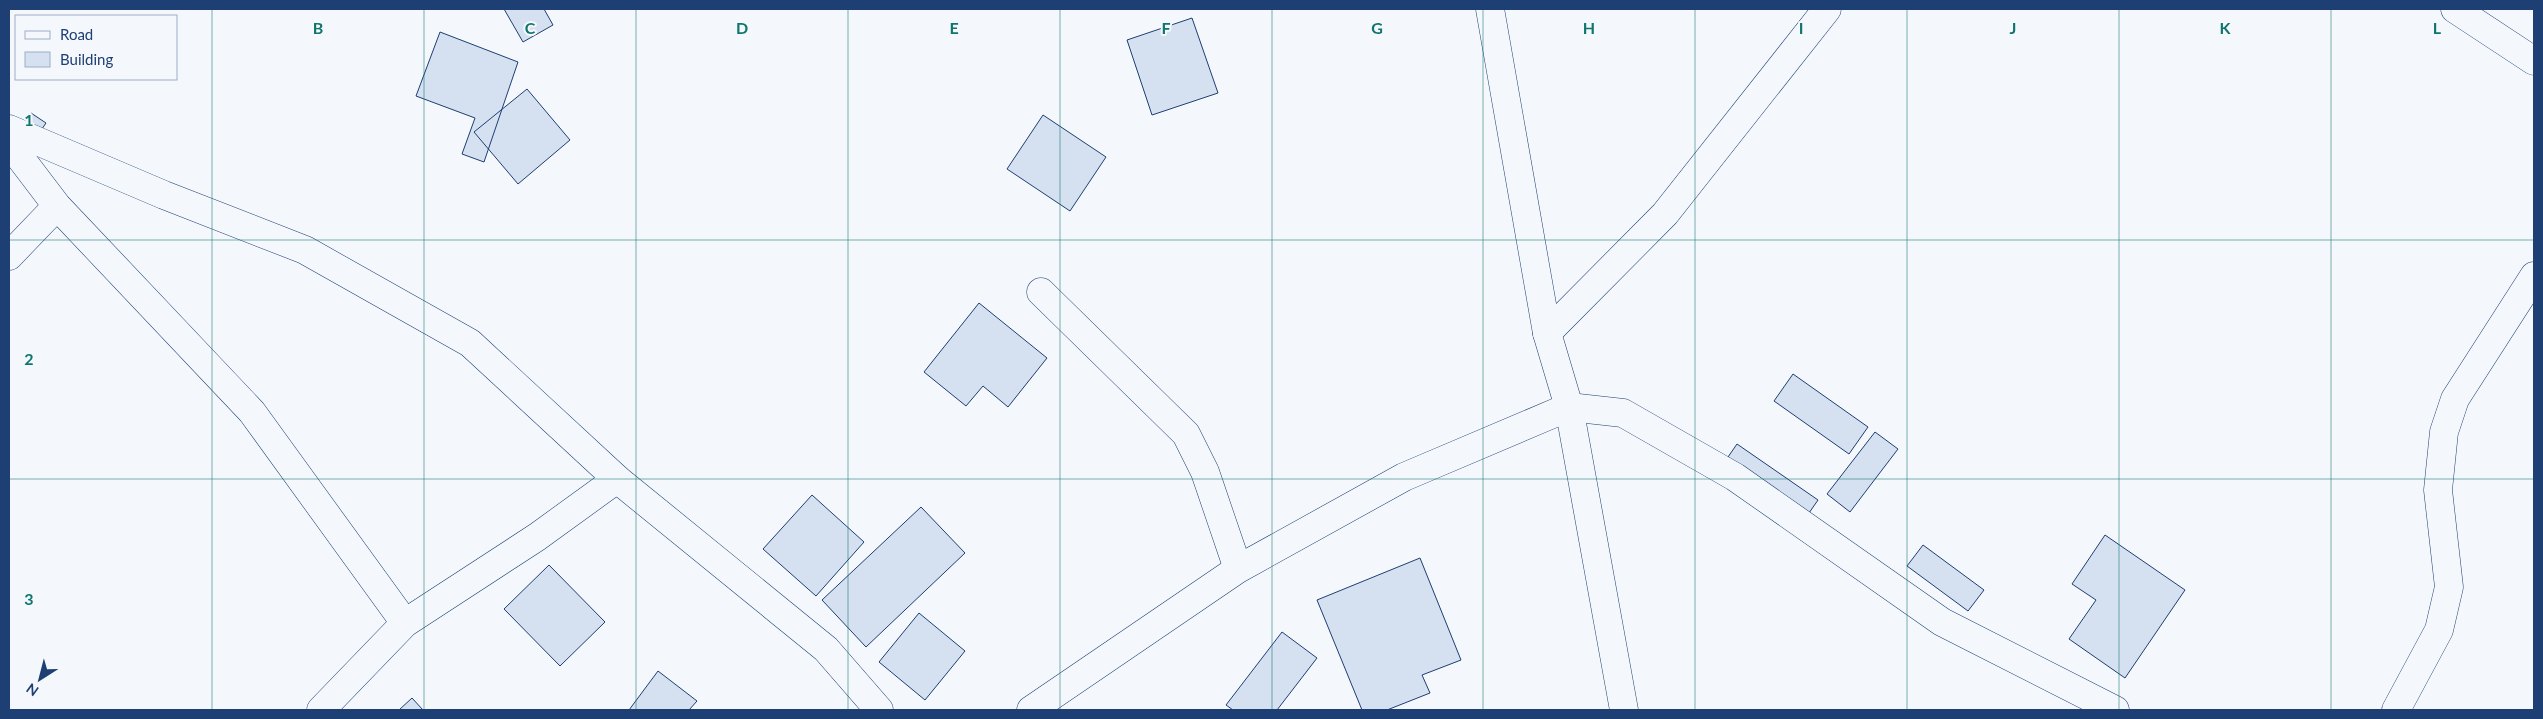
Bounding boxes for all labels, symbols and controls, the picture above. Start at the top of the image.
legend [15,15,178,80]
text: B [313,18,323,37]
text: C [525,18,536,37]
text: D [736,18,748,37]
text: E [949,18,959,37]
text: F [1161,18,1171,37]
text: G [1371,18,1383,37]
text: H [1583,18,1595,37]
text: I [1799,18,1803,37]
text: J [2010,18,2016,37]
text: K [2220,18,2232,37]
text: L [2433,18,2442,37]
text: Road [60,25,93,43]
text: Building [60,50,113,68]
text: 1 [24,110,34,129]
text: 2 [24,349,34,368]
text: 3 [24,589,34,608]
north arrow [15,654,65,704]
text: N [23,680,41,700]

